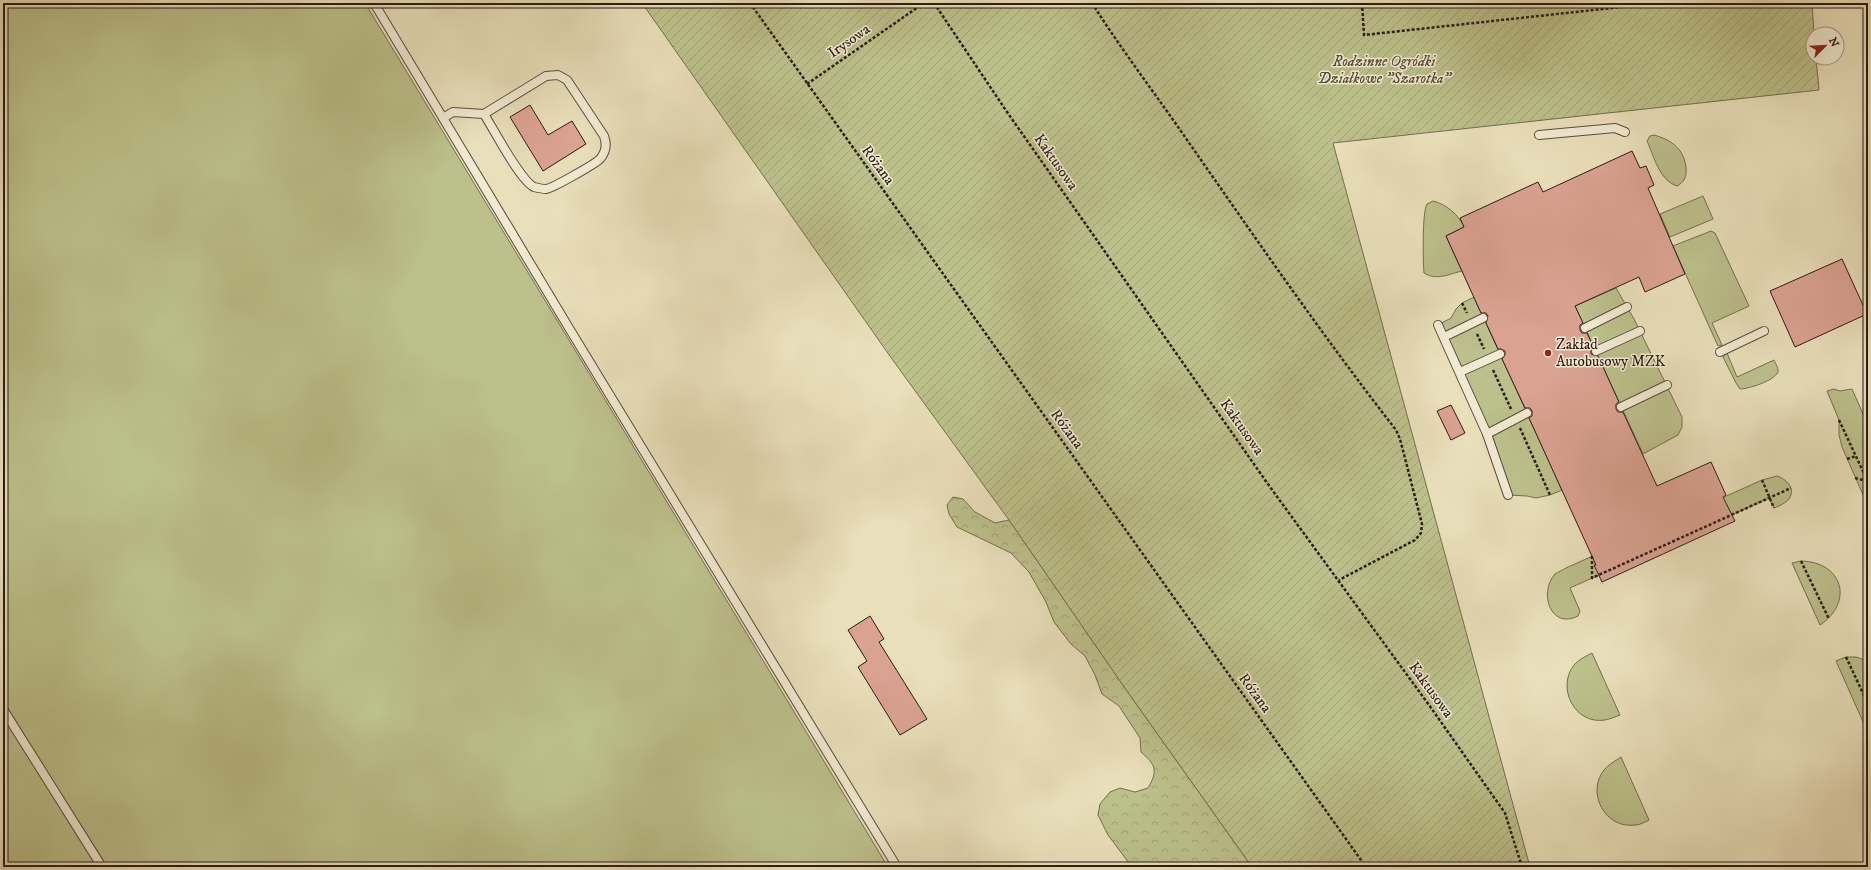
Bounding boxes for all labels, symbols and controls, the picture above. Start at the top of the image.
street label: Irysowa [824,19,874,62]
north arrow [1805,26,1845,66]
text: N [1825,35,1841,49]
park label: Rodzinne Ogródki Działkowe "Szarotka" [1318,52,1453,88]
street label: Kaktusowa [1030,130,1083,194]
street label: Różana [857,141,899,189]
place label: Zakład Autobusowy MZK [1556,335,1666,371]
marker: Zakład Autobusowy MZK [1543,348,1553,358]
street label: Kaktusowa [1216,395,1269,459]
street label: Różana [1046,405,1088,453]
street label: Kaktusowa [1404,658,1458,722]
street label: Różana [1234,669,1276,717]

